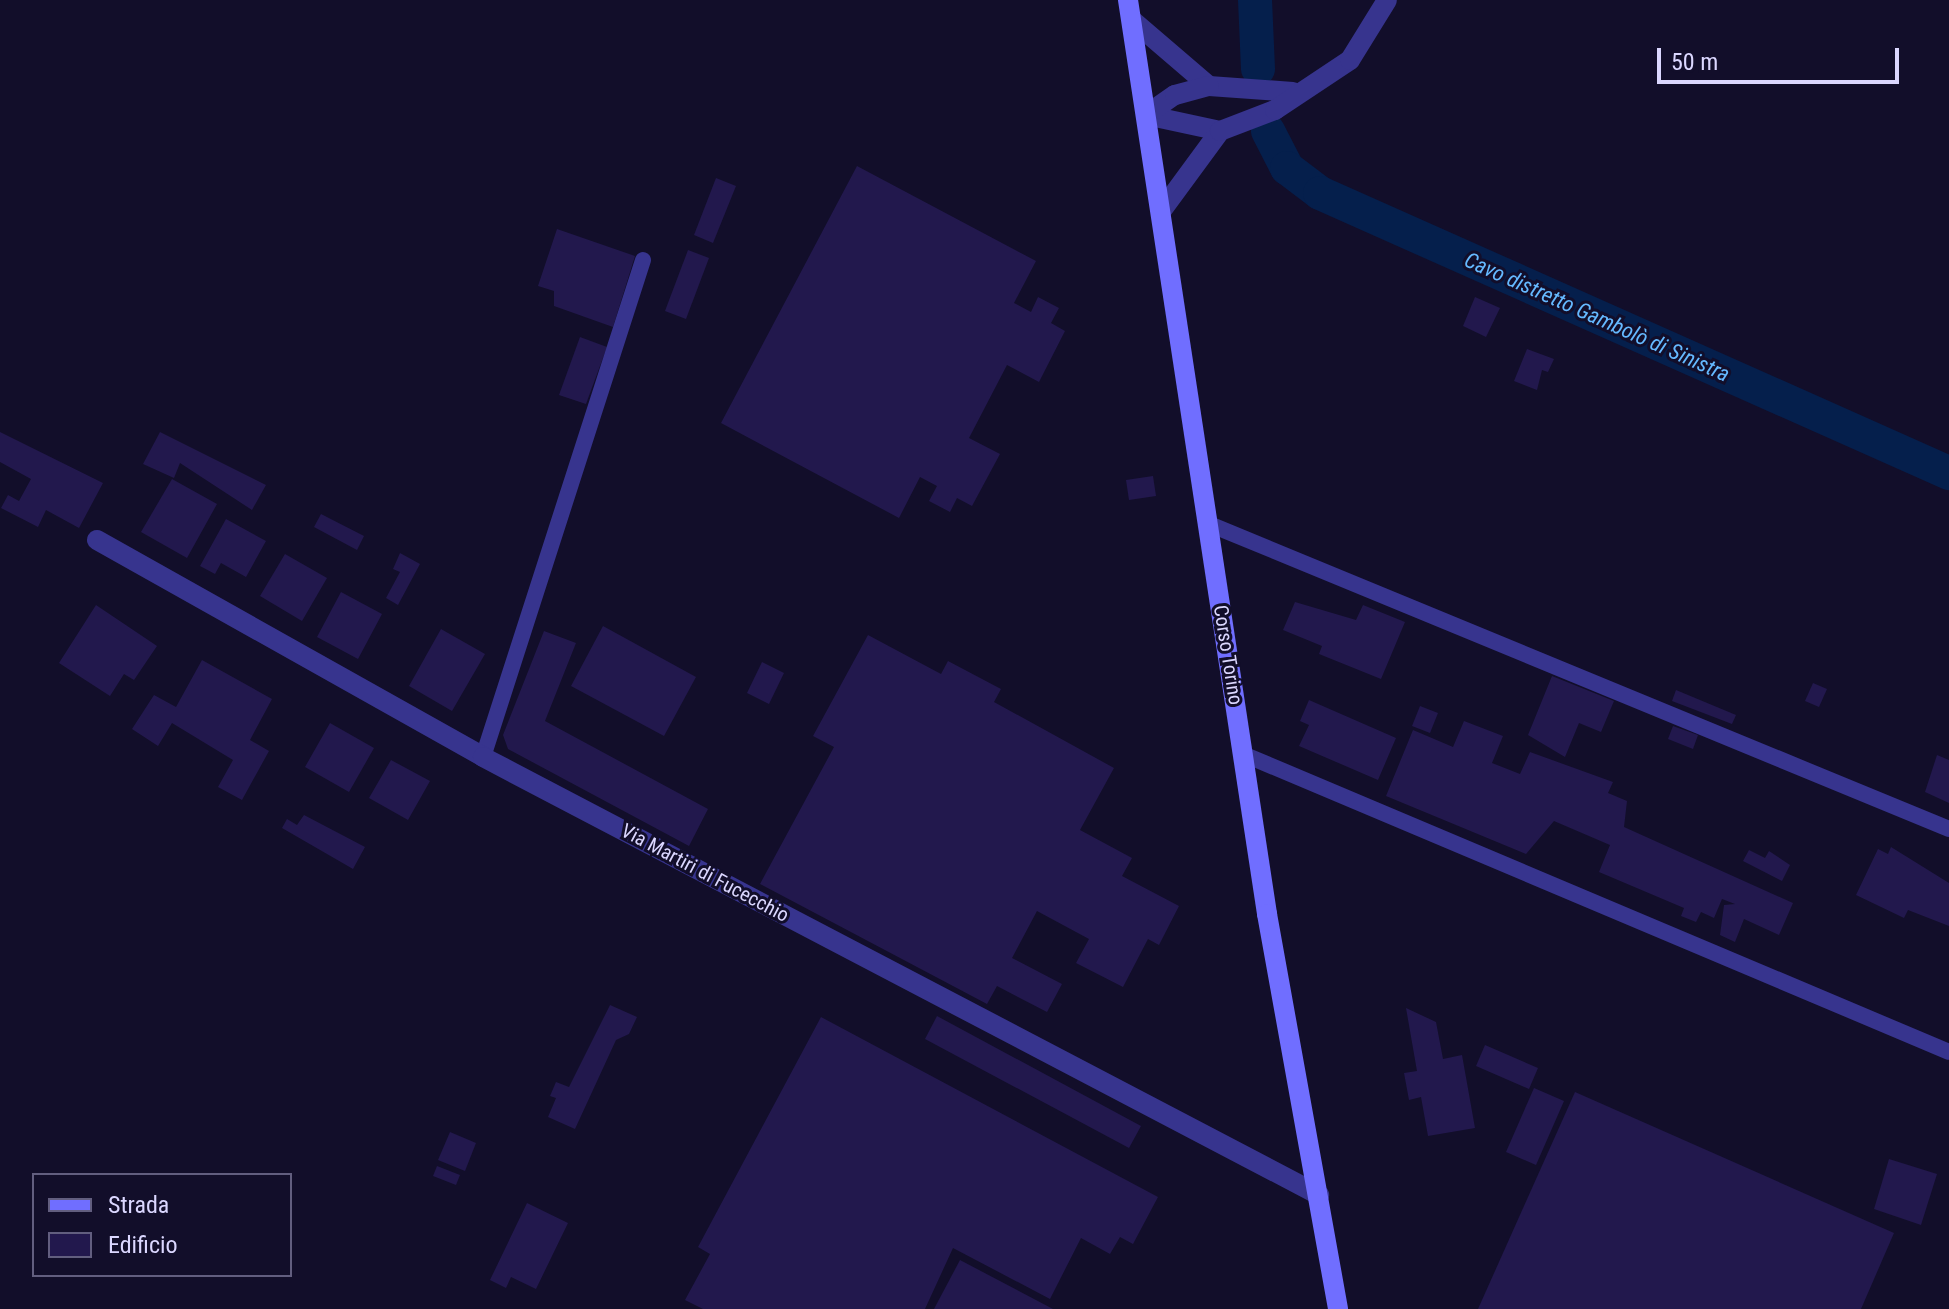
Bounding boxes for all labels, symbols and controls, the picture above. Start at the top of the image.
scale bar [1661,32,1903,82]
text: 50 m [1671,48,1718,76]
water label: Cavo distretto Gambolò di Sinistra [1460,246,1734,388]
street label: Corso Torino [1208,603,1248,707]
street label: Via Martiri di Fucecchio [617,819,793,927]
legend [32,1173,292,1277]
text: Strada [108,1191,169,1219]
text: Edificio [108,1231,178,1259]

